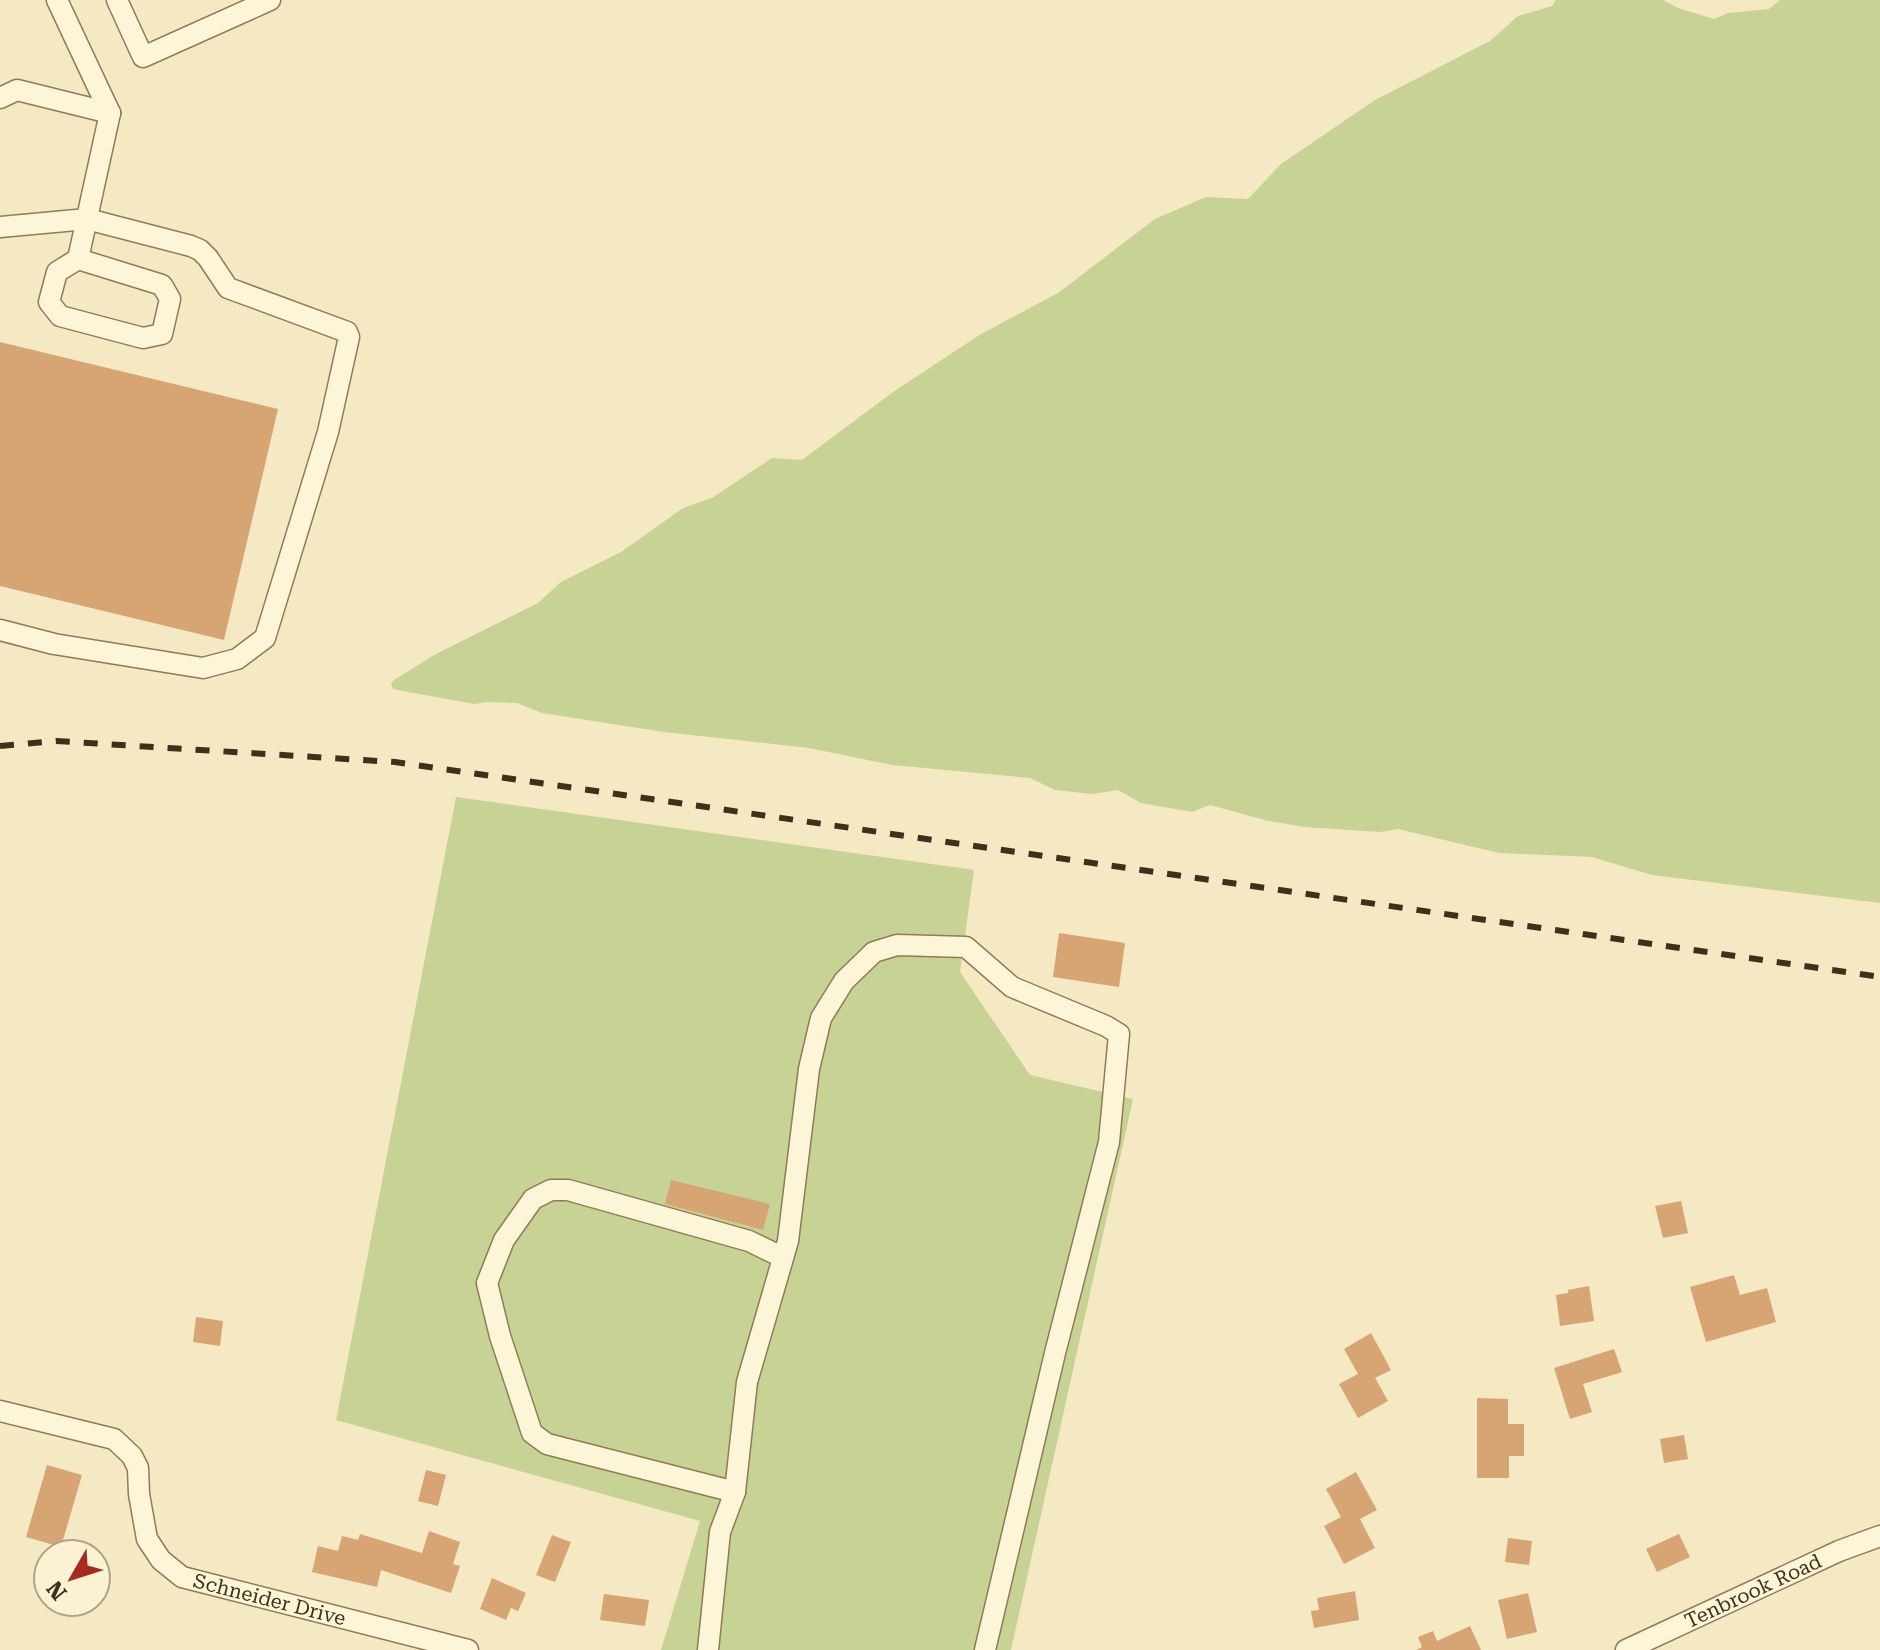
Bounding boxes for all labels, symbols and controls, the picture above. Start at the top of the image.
north arrow [32,1538,112,1618]
street label: Tenbrook Road [1681,1549,1825,1633]
street label: Schneider Drive [191,1568,348,1630]
text: N [42,1576,72,1605]

